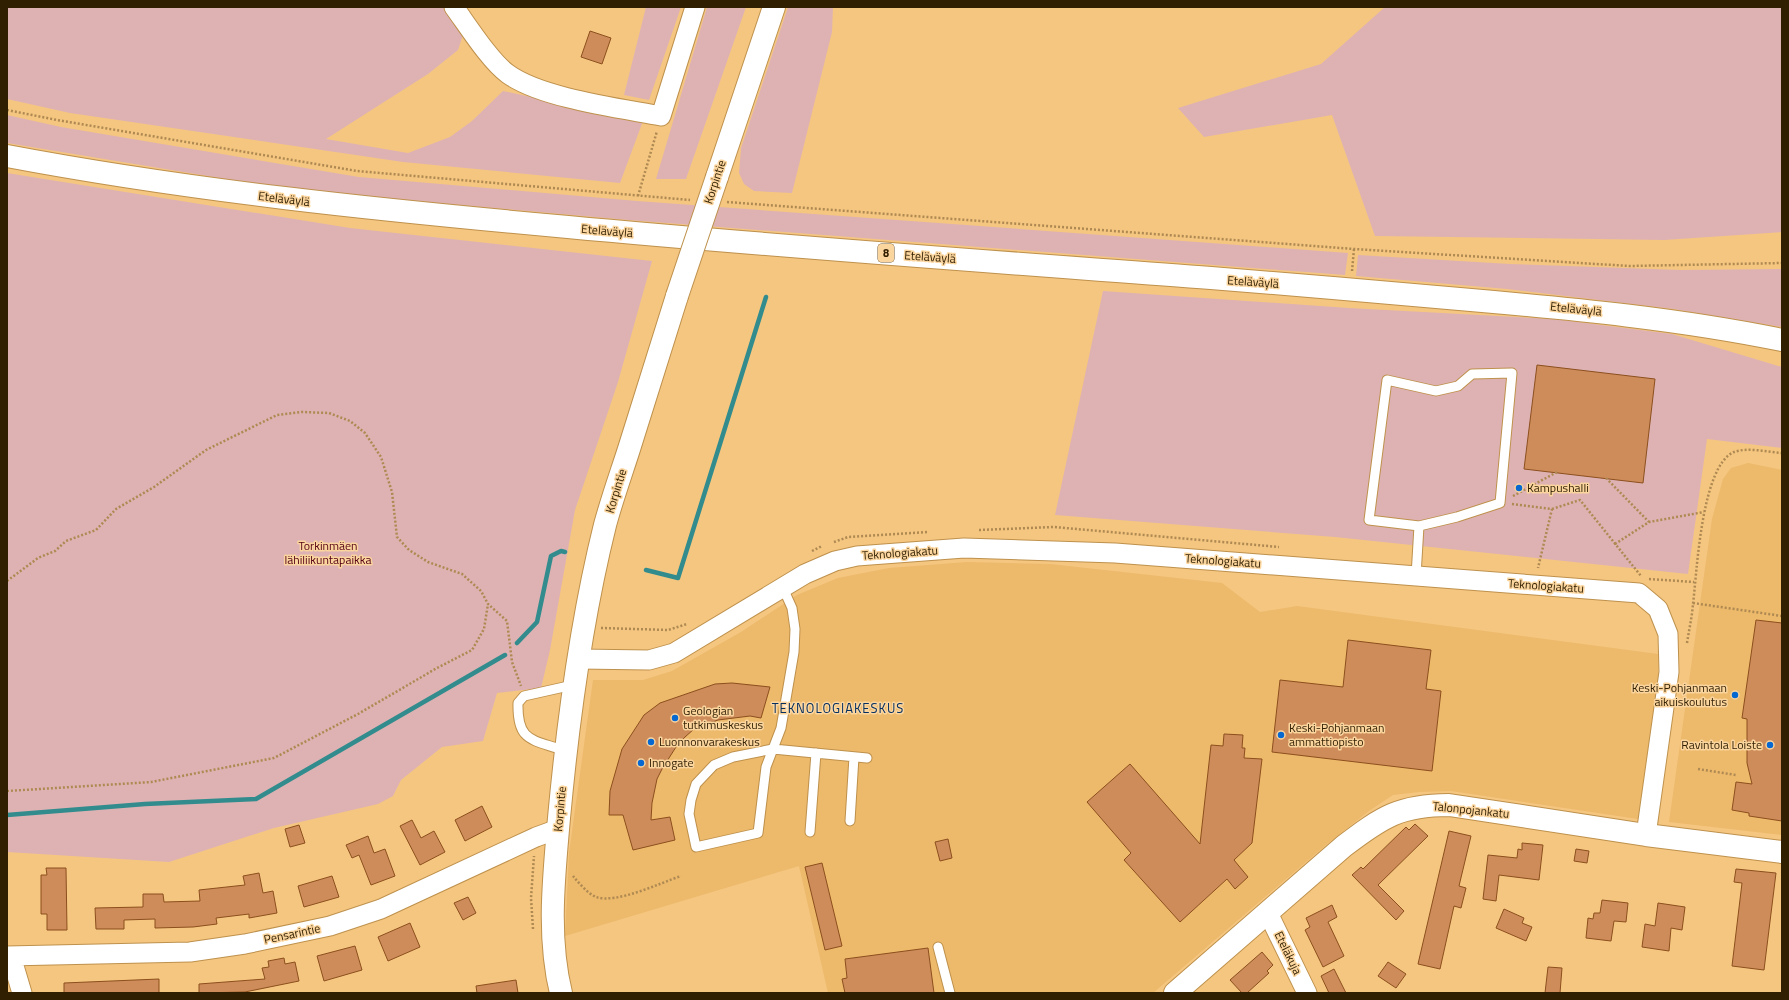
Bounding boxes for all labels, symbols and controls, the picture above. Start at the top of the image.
street label: Korpintie [698,157,731,206]
street label: Eteläväylä [257,186,311,211]
street label: Eteläväylä [580,219,634,242]
road number: 8 [878,244,894,262]
street label: Eteläväylä [904,245,957,268]
street label: Eteläväylä [1227,270,1280,293]
street label: Eteläväylä [1549,296,1603,321]
street label: Korpintie [600,466,631,515]
place label: Kampushalli [1527,478,1589,497]
marker: Kampushalli [1514,483,1524,493]
park label: Torkinmäen lähiliikuntapaikka [284,536,372,569]
street label: Teknologiakatu [861,540,939,565]
street label: Teknologiakatu [1184,548,1262,573]
street label: Teknologiakatu [1507,573,1585,598]
place label: Keski-Pohjanmaan aikuiskoulutus [1632,678,1727,711]
marker: Keski-Pohjanmaan aikuiskoulutus [1730,690,1740,700]
district label: TEKNOLOGIAKESKUS [772,698,904,718]
place label: Geologian tutkimuskeskus [683,701,764,734]
marker: Geologian tutkimuskeskus [670,713,680,723]
place label: Keski-Pohjanmaan ammattiopisto [1289,718,1384,751]
marker: Keski-Pohjanmaan ammattiopisto [1276,730,1286,740]
place label: Luonnonvarakeskus [659,732,760,751]
place label: Ravintola Loiste [1681,735,1762,754]
marker: Luonnonvarakeskus [646,737,656,747]
marker: Ravintola Loiste [1765,740,1775,750]
place label: Innogate [649,753,694,772]
marker: Innogate [636,758,646,768]
street label: Korpintie [548,786,571,832]
street label: Talonpojankatu [1432,796,1510,823]
street label: Pensarintie [262,918,322,949]
street label: Eteläkuja [1270,928,1307,978]

